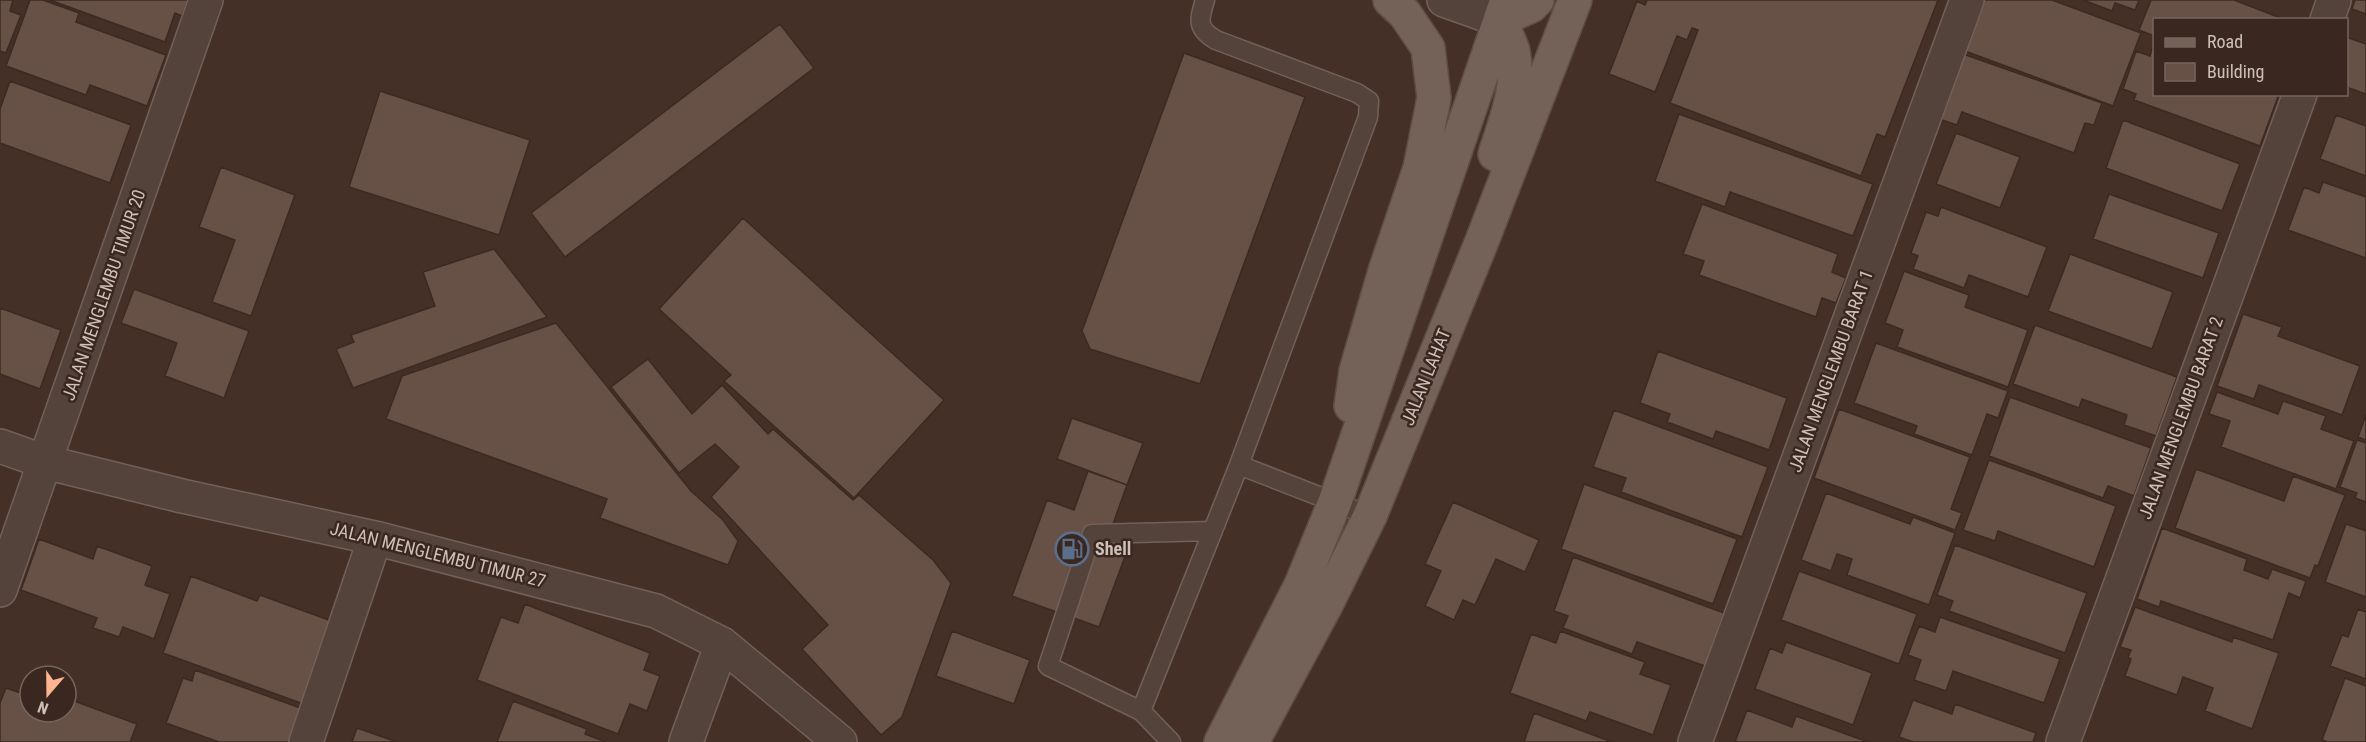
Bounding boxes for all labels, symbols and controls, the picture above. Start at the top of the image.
legend [2153,18,2348,96]
text: Road [2207,31,2243,52]
text: Building [2207,61,2264,82]
street label: JALAN MENGLEMBU TIMUR 20 [58,187,150,403]
street label: JALAN MENGLEMBU BARAT 1 [1784,267,1877,475]
street label: JALAN MENGLEMBU BARAT 2 [2134,314,2227,522]
street label: JALAN LAHAT [1397,325,1454,428]
street label: JALAN MENGLEMBU TIMUR 27 [328,518,548,592]
fuel station icon: Shell [1054,531,1090,567]
place label: Shell [1095,538,1131,559]
north arrow [18,664,78,724]
text: N [35,697,51,718]

